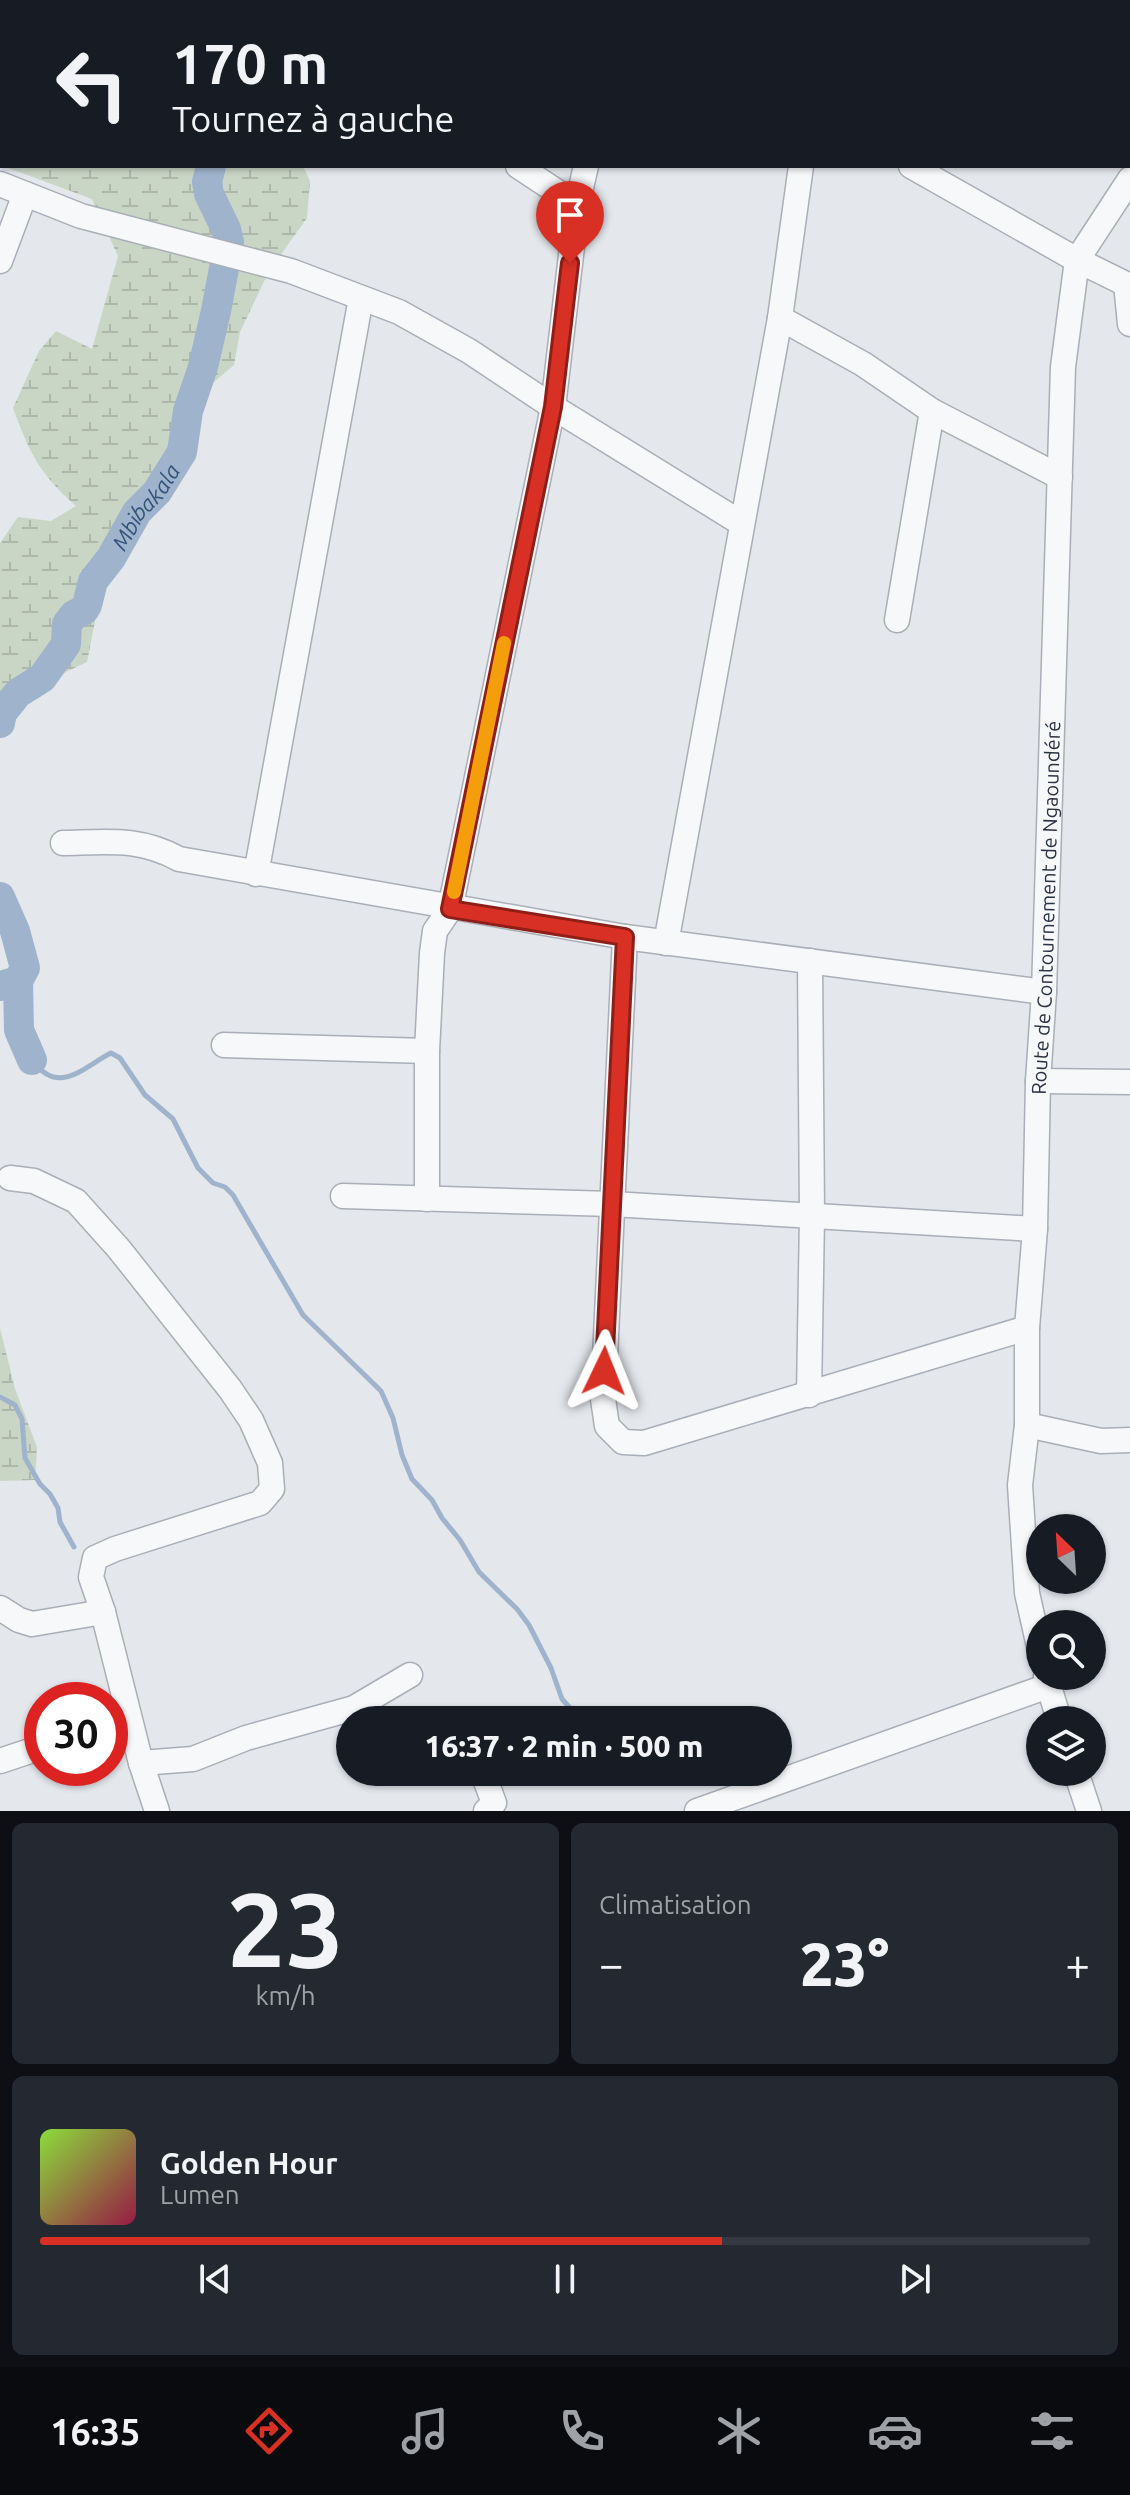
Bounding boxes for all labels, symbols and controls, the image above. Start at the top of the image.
icon: left [40,32,144,136]
text: 170 m [172,32,328,95]
text: Tournez à gauche [172,98,454,139]
pin [536,181,604,263]
icon: arrive [548,193,592,237]
water label: Mbibakala [106,459,184,554]
street label: Route de Contournement de Ngaoundéré [1026,720,1064,1095]
position arrow [562,1329,646,1413]
north arrow [1026,1514,1106,1594]
map controls [1026,1514,1106,1786]
button: search [1026,1610,1106,1690]
speed limit sign: 30 [24,1682,128,1786]
button: layers [1026,1706,1106,1786]
text: 16:37 · 2 min · 500 m [425,1729,703,1763]
text: 23 [227,1870,344,1987]
text: Climatisation [599,1890,752,1919]
text: 23° [800,1930,889,1997]
text: − [599,1939,624,1988]
text: + [1065,1939,1090,1988]
text: km/h [255,1981,316,2010]
text: Golden Hour [160,2146,338,2180]
text: Lumen [160,2180,240,2209]
icon: previous [193,2257,237,2301]
icon: pause [543,2257,587,2301]
icon: next [893,2257,937,2301]
icon: directions [241,2403,297,2459]
icon: music [397,2403,453,2459]
icon: phone [554,2403,610,2459]
icon: climate [711,2403,767,2459]
icon: car [867,2403,923,2459]
icon: filters [1024,2403,1080,2459]
text: 16:35 [50,2411,140,2452]

